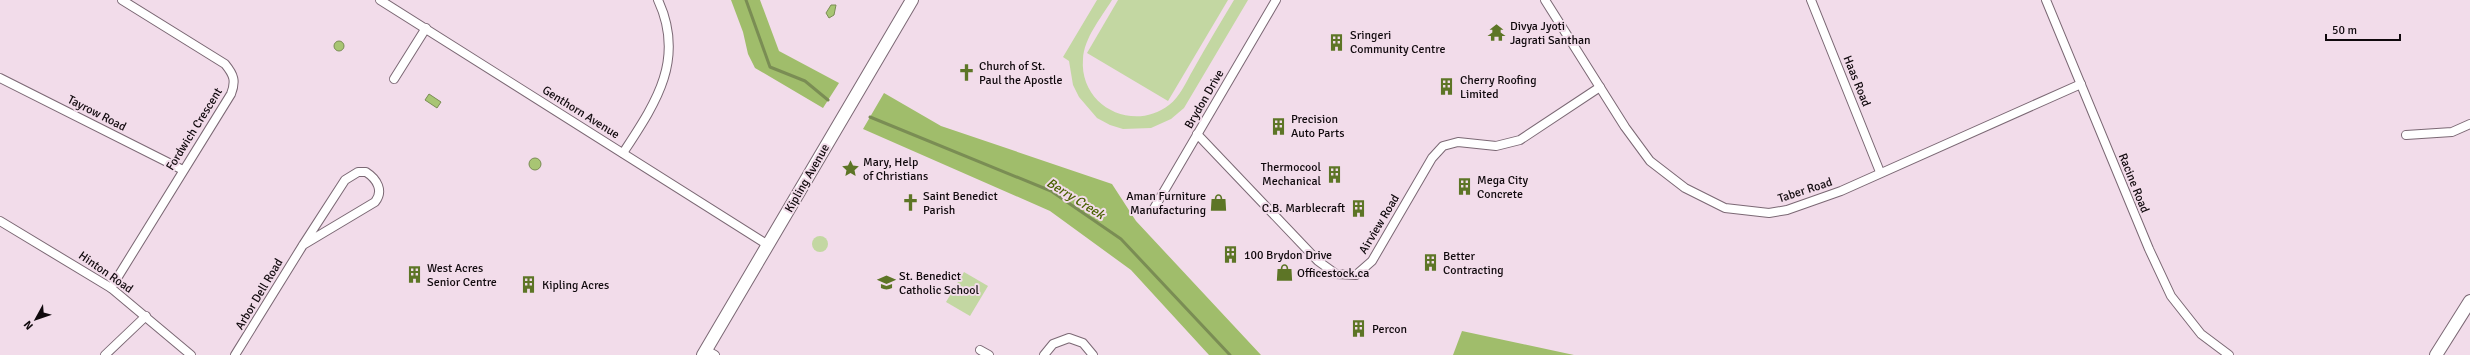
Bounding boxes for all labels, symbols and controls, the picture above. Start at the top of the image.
scale bar [2326,16,2400,42]
place label: Divya Jyoti Jagrati Santhan [1510,19,1591,48]
temple icon: Divya Jyoti Jagrati Santhan [1487,23,1507,43]
text: 50 m [2332,23,2357,38]
place label: Sringeri Community Centre [1350,28,1445,57]
building icon: Sringeri Community Centre [1327,32,1347,52]
street label: Haas Road [1839,53,1874,109]
place label: Church of St. Paul the Apostle [979,59,1063,88]
church icon: Church of St. Paul the Apostle [956,63,976,83]
street label: Brydon Drive [1181,67,1227,132]
place label: Cherry Roofing Limited [1460,73,1536,102]
building icon: Cherry Roofing Limited [1437,77,1457,97]
street label: Genthorn Avenue [539,83,622,142]
street label: Fordwich Crescent [163,85,226,173]
street label: Tayrow Road [65,92,129,135]
place label: Precision Auto Parts [1291,112,1345,141]
building icon: Precision Auto Parts [1268,116,1288,136]
street label: Kipling Avenue [782,141,833,215]
street label: Racine Road [2115,151,2152,215]
place label: Mary, Help of Christians [863,155,928,184]
place icon: Mary, Help of Christians [840,159,860,179]
place label: Thermocool Mechanical [1261,160,1321,189]
building icon: Thermocool Mechanical [1324,164,1344,184]
place label: Mega City Concrete [1477,173,1528,202]
water label: Berry Creek [1044,175,1109,224]
street label: Taber Road [1776,175,1834,206]
building icon: Mega City Concrete [1454,177,1474,197]
place label: Saint Benedict Parish [923,189,998,218]
place label: Aman Furniture Manufacturing [1126,189,1206,218]
street label: Airview Road [1356,192,1403,257]
church icon: Saint Benedict Parish [900,193,920,213]
shop icon: Aman Furniture Manufacturing [1209,193,1229,213]
building icon: C.B. Marblecraft [1348,198,1368,218]
place label: C.B. Marblecraft [1262,201,1345,216]
building icon: 100 Brydon Drive [1221,245,1241,265]
street label: Hinton Road [76,248,136,297]
place label: 100 Brydon Drive [1244,248,1332,263]
place label: Better Contracting [1443,249,1504,278]
building icon: Better Contracting [1420,253,1440,273]
street label: Arbor Dell Road [232,256,287,333]
place label: West Acres Senior Centre [427,261,497,290]
shop icon: Officestock.ca [1274,263,1294,283]
building icon: West Acres Senior Centre [404,265,424,285]
place label: Officestock.ca [1297,266,1369,281]
place label: St. Benedict Catholic School [899,269,979,298]
school or university icon: St. Benedict Catholic School [876,273,896,293]
building icon: Kipling Acres [519,275,539,295]
place label: Kipling Acres [542,278,609,293]
north arrow [16,299,56,339]
text: N [21,318,36,332]
building icon: Percon [1349,319,1369,339]
place label: Percon [1372,322,1407,337]

